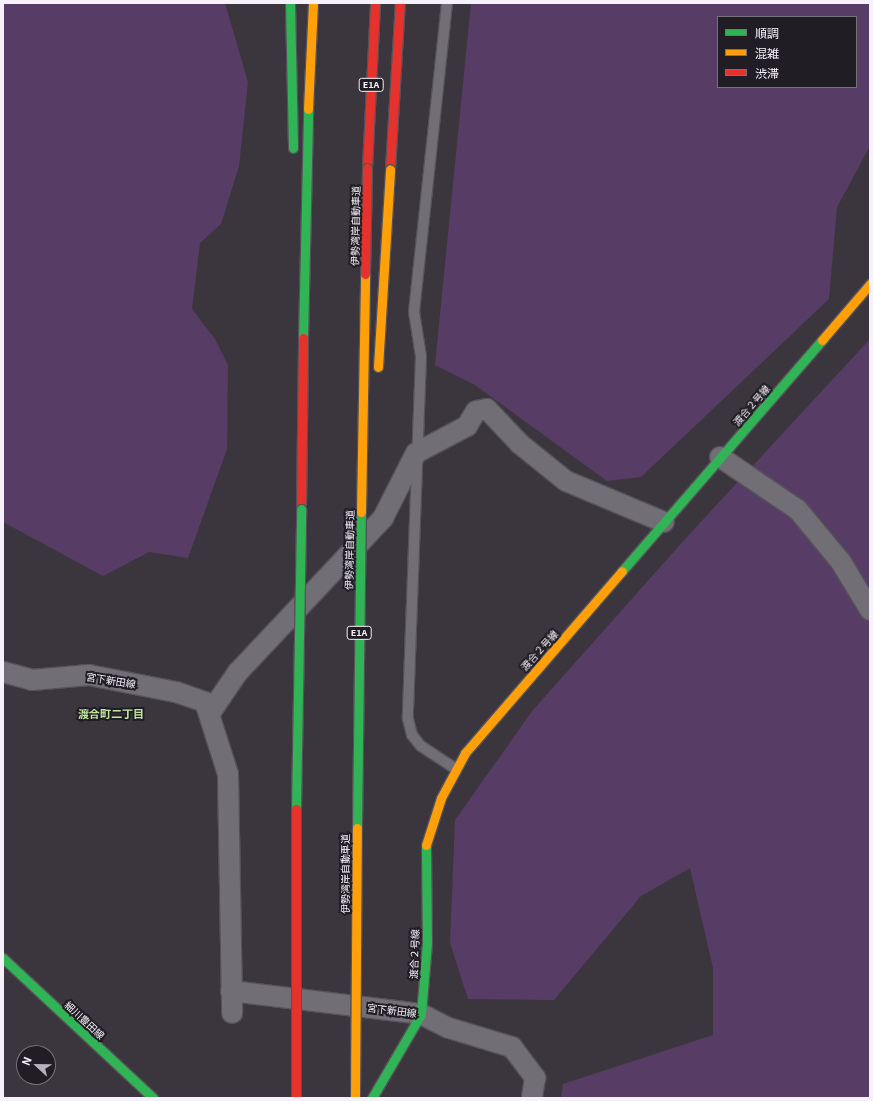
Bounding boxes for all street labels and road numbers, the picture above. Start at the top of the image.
road number: E1A [358,78,384,92]
street label: 伊勢湾岸自動車道 [348,186,362,266]
street label: 渡合２号線 [730,382,772,428]
street label: 伊勢湾岸自動車道 [342,510,356,590]
road number: E1A [346,626,372,640]
street label: 渡合２号線 [518,627,560,673]
street label: 宮下新田線 [85,670,137,690]
street label: 伊勢湾岸自動車道 [339,834,351,914]
street label: 渡合２号線 [407,929,421,979]
street label: 細川豊田線 [63,999,107,1041]
street label: 宮下新田線 [366,1001,418,1019]

